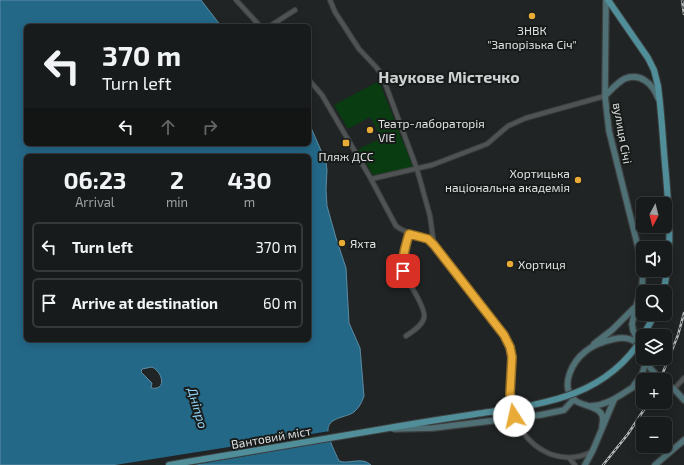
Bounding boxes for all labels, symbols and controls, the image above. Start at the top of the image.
marker: ЗНВК "Запорізька Січ" [527,11,537,21]
place label: ЗНВК "Запорізька Січ" [487,23,577,51]
text: 370 m [102,38,181,72]
icon: left [36,40,88,92]
district label: Наукове Містечко [378,67,520,86]
text: Turn left [102,72,172,94]
street label: вулиця Січі [610,101,635,165]
icon: left [115,116,137,138]
icon: ahead [157,116,179,138]
icon: right [199,116,221,138]
place label: Театр-лабораторія VIE [378,116,485,144]
marker: Театр-лабораторія VIE [365,125,375,135]
marker: Пляж ДСС [341,138,351,148]
place label: Пляж ДСС [318,149,374,163]
text: 06:23 [63,165,126,194]
text: 2 [170,165,184,194]
text: 430 [228,165,272,194]
place label: Хортицька національна академія [445,166,570,194]
marker: Хортицька національна академія [573,175,583,185]
text: Arrival [75,194,115,210]
text: min [166,194,188,210]
text: m [244,194,255,210]
north arrow [636,197,672,233]
map controls [636,197,672,453]
icon: left [38,236,60,258]
place label: Яхта [350,236,376,250]
text: Turn left [72,238,133,256]
text: 370 m [255,238,297,256]
marker: Яхта [337,238,347,248]
button: sound [636,241,672,277]
pin [386,254,420,288]
place label: Хортиця [518,257,566,271]
marker: Хортиця [505,259,515,269]
icon: arrive [392,260,414,282]
button: search [636,285,672,321]
icon: arrive [38,292,60,314]
text: Arrive at destination [72,294,218,312]
text: 60 m [263,294,297,312]
button: layers [636,329,672,365]
button: + [636,373,672,409]
water label: Дніпро [184,385,212,430]
position arrow [493,395,535,437]
button: − [636,417,672,453]
street label: Вантовий міст [230,423,312,451]

